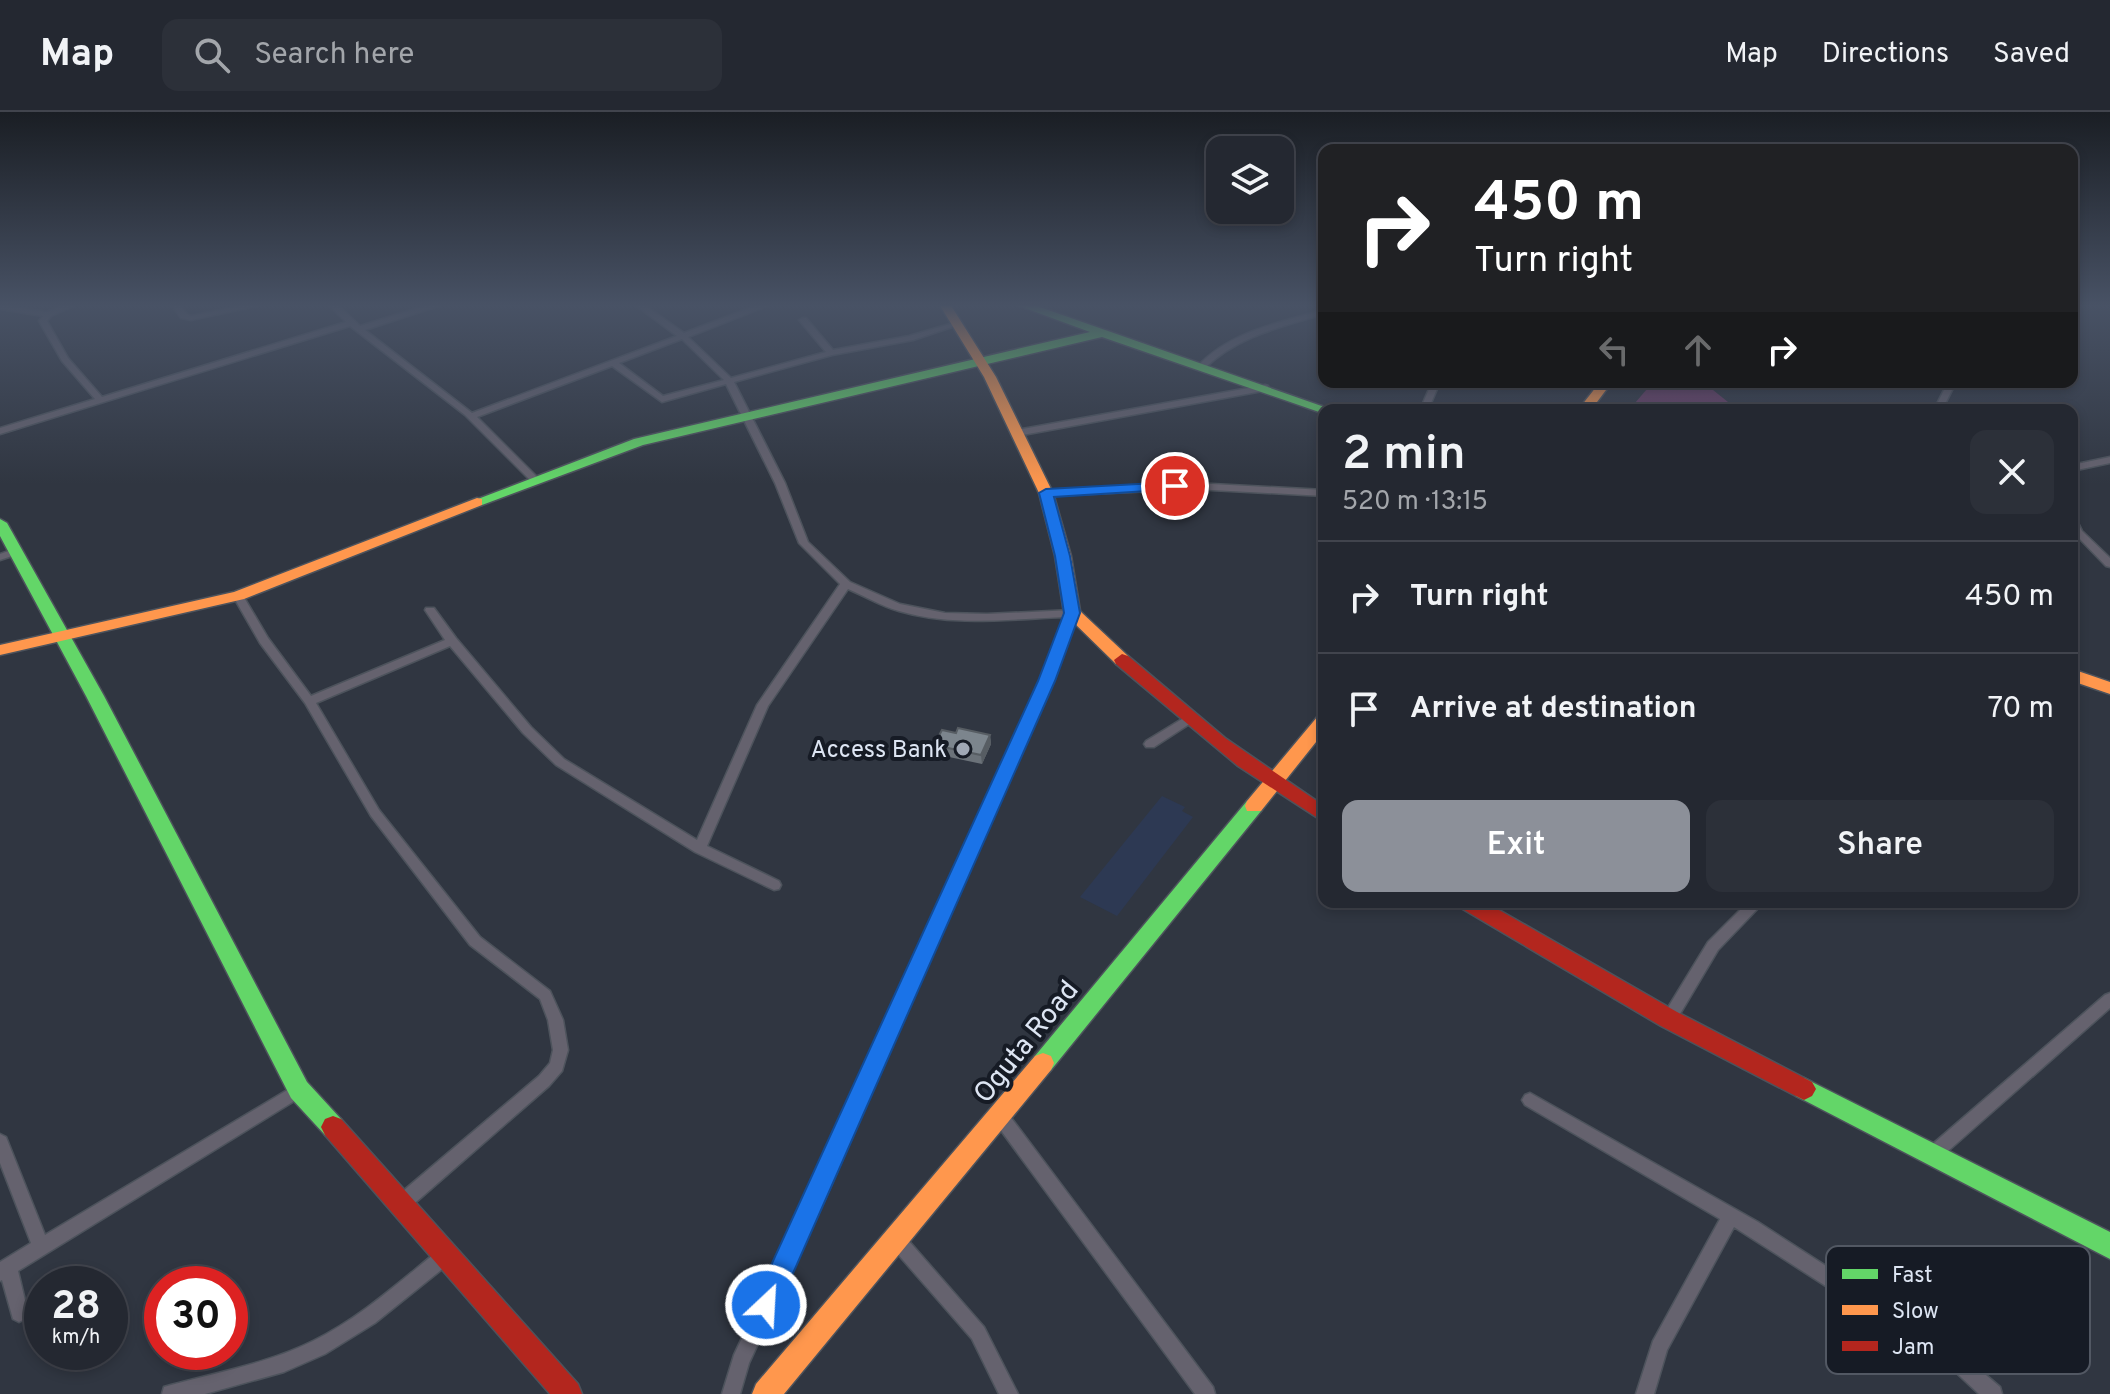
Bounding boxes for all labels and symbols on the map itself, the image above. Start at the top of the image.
pin [1141,452,1209,520]
place label: Access Bank [811,736,947,766]
marker: Access Bank [954,740,972,758]
street label: Oguta Road [967,974,1088,1112]
legend [1826,1246,2090,1374]
position arrow [724,1263,808,1347]
text: Fast [1892,1263,1933,1290]
speed limit sign: 30 [144,1266,248,1370]
text: Slow [1892,1299,1939,1326]
text: Jam [1892,1335,1935,1362]

